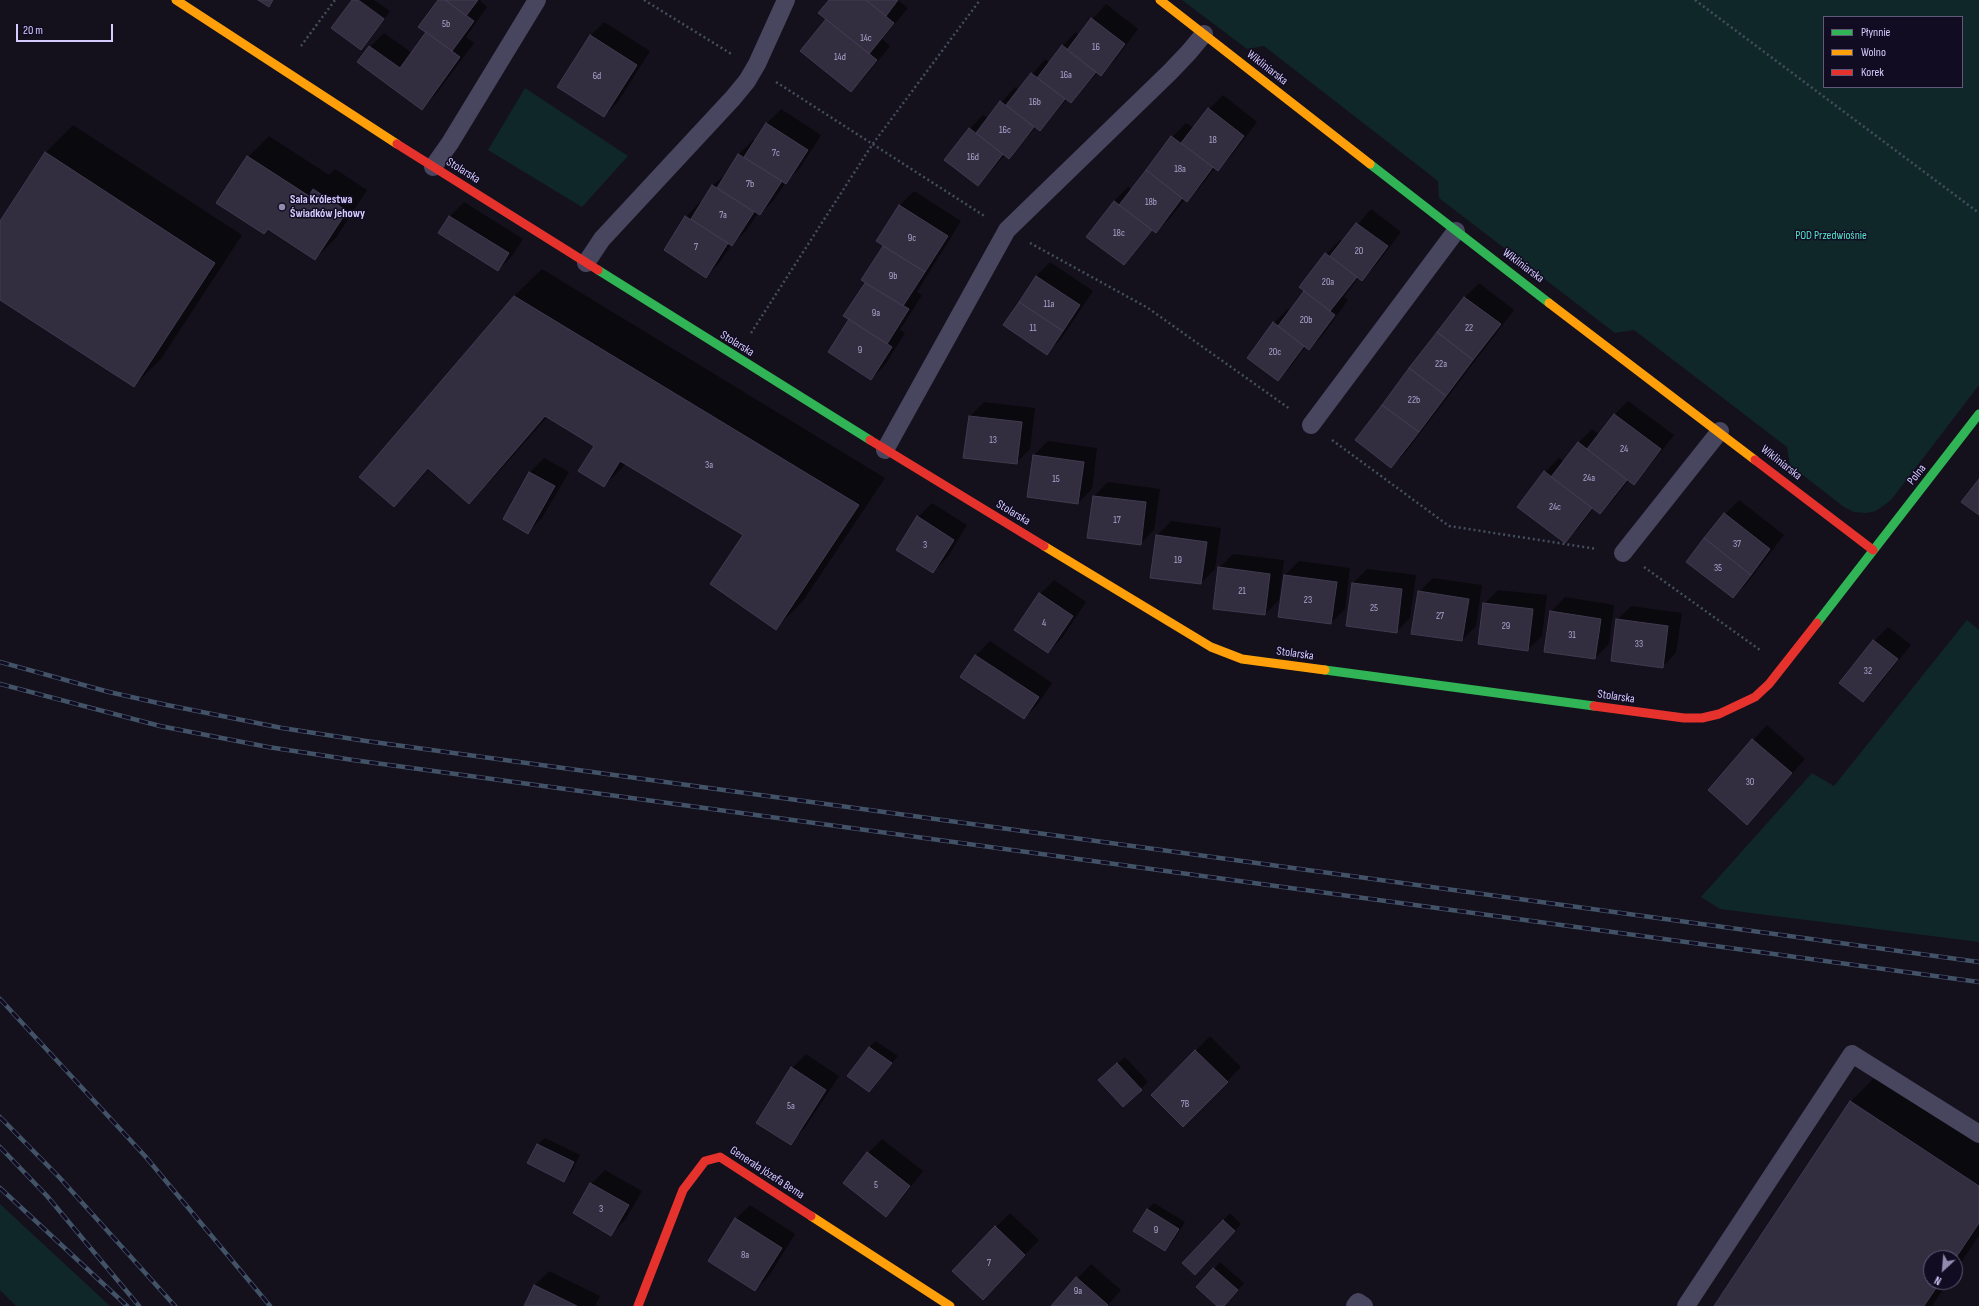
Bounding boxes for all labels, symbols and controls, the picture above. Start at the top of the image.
scale bar [18,16,115,42]
legend [1823,16,1963,88]
house number: 5b [442,18,450,30]
text: 20 m [23,23,43,38]
text: Płynnie [1861,25,1890,40]
house number: 14c [860,32,872,44]
house number: 16 [1092,41,1100,53]
text: Wolno [1861,45,1886,60]
street label: Wikliniarska [1244,48,1290,88]
house number: 14d [834,51,846,63]
text: Korek [1861,65,1884,80]
house number: 16a [1060,69,1072,81]
house number: 6d [593,70,601,82]
house number: 16b [1029,96,1041,108]
house number: 16c [999,124,1011,136]
house number: 18 [1209,134,1217,146]
house number: 7c [772,147,780,159]
house number: 16d [967,151,979,163]
street label: Stolarska [443,155,483,187]
house number: 18a [1174,163,1186,175]
house number: 7b [746,178,754,190]
place label: Sala Królestwa Świadków Jehowy [290,193,365,221]
house number: 18b [1145,196,1157,208]
marker: Sala Królestwa Świadków Jehowy [277,202,287,212]
house number: 7a [719,209,727,221]
house number: 18c [1113,227,1125,239]
park label: POD Przedwiośnie [1795,229,1867,243]
house number: 9c [908,232,916,244]
house number: 7 [694,241,698,253]
house number: 20 [1355,245,1363,257]
street label: Wikliniarska [1499,246,1547,286]
house number: 9b [889,270,897,282]
house number: 20a [1322,276,1334,288]
house number: 11a [1044,298,1054,310]
house number: 9a [872,307,880,319]
house number: 20b [1300,314,1312,326]
house number: 11 [1030,322,1036,334]
house number: 22 [1465,322,1473,334]
street label: Stolarska [717,328,757,360]
house number: 9 [858,344,862,356]
house number: 20c [1269,346,1281,358]
house number: 22a [1435,358,1447,370]
house number: 22b [1408,394,1420,406]
house number: 13 [989,434,997,446]
house number: 24 [1620,443,1628,455]
street label: Wikliniarska [1758,443,1804,483]
house number: 3a [705,459,713,471]
street label: Polna [1905,462,1929,488]
house number: 24a [1583,472,1595,484]
house number: 15 [1052,473,1060,485]
street label: Stolarska [993,497,1033,529]
house number: 24c [1549,501,1561,513]
house number: 17 [1113,514,1121,526]
house number: 37 [1733,538,1741,550]
house number: 3 [923,539,927,551]
house number: 19 [1174,554,1182,566]
house number: 35 [1714,562,1722,574]
house number: 21 [1238,585,1246,597]
house number: 23 [1304,594,1312,606]
house number: 25 [1370,602,1378,614]
house number: 27 [1436,610,1444,622]
house number: 4 [1042,617,1046,629]
house number: 29 [1502,620,1510,632]
house number: 31 [1568,629,1576,641]
house number: 33 [1635,638,1643,650]
street label: Stolarska [1276,644,1314,664]
house number: 32 [1864,665,1872,677]
street label: Stolarska [1597,687,1635,707]
house number: 30 [1746,776,1754,788]
house number: 7B [1181,1098,1189,1110]
house number: 5a [787,1100,795,1112]
street label: Generała Józefa Bema [727,1144,807,1202]
house number: 5 [874,1179,878,1191]
house number: 3 [599,1203,603,1215]
house number: 9 [1154,1224,1158,1236]
house number: 8a [741,1249,749,1261]
north arrow [1923,1250,1963,1290]
house number: 7 [987,1257,991,1269]
text: N [1932,1273,1943,1287]
house number: 9a [1074,1285,1082,1297]

